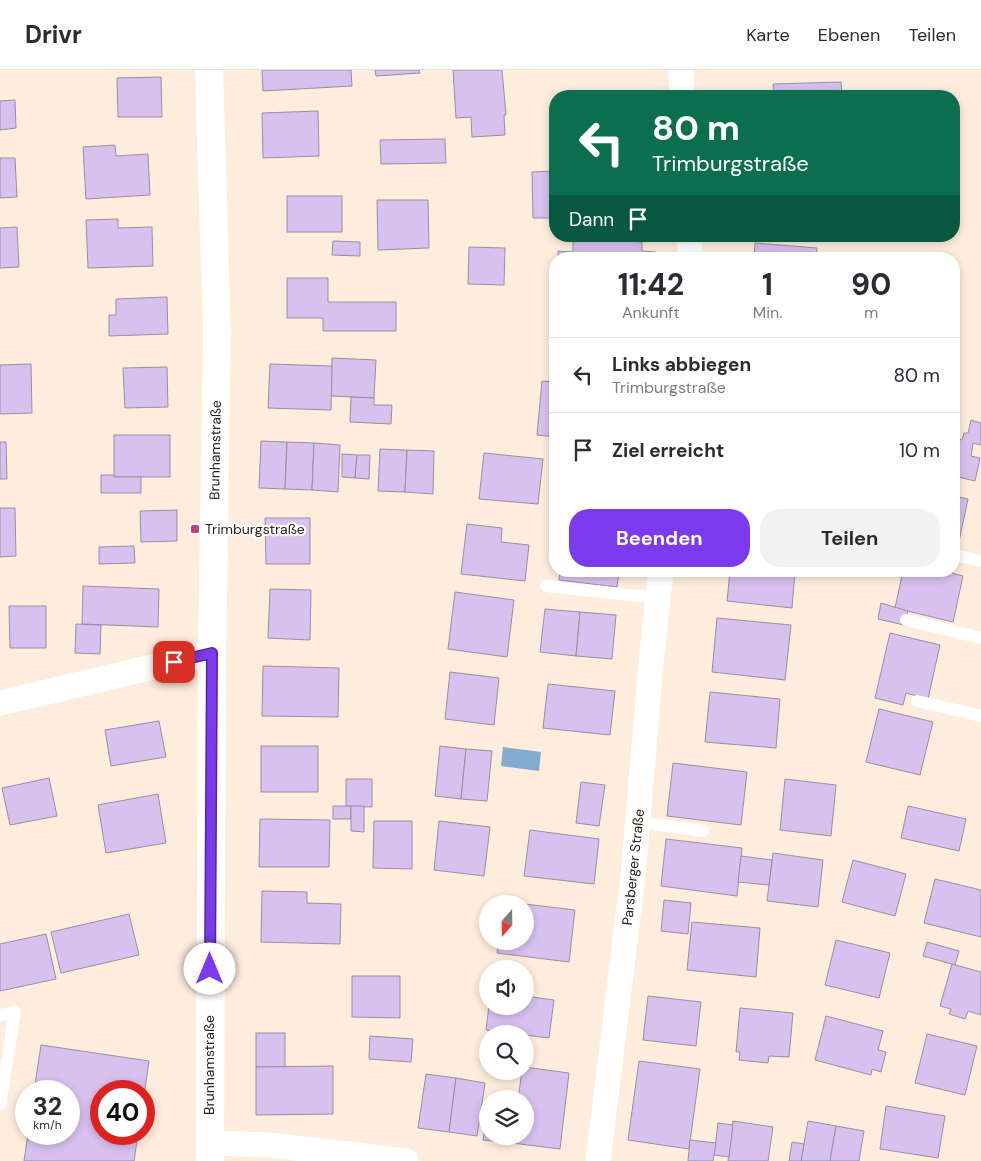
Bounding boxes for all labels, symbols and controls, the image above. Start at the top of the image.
text: Drivr [25,19,82,50]
text: Karte [746,23,790,47]
text: Ebenen [818,23,880,47]
text: Teilen [908,23,956,47]
text: 80 m [652,105,740,151]
icon: left [569,110,634,175]
text: Trimburgstraße [652,149,809,178]
icon: arrive [624,205,652,233]
text: Dann [569,207,614,232]
text: 11:42 [618,265,684,304]
text: 1 [762,265,773,304]
text: 90 [851,265,891,304]
text: Ankunft [622,302,680,323]
text: Min. [753,302,782,323]
text: m [864,302,878,323]
text: Links abbiegen [612,352,751,377]
icon: left [569,361,597,389]
text: 80 m [893,363,940,388]
text: Trimburgstraße [612,377,726,398]
street label: Brunhamstraße [205,400,225,500]
icon: arrive [569,436,597,464]
text: Ziel erreicht [612,438,724,463]
text: 10 m [899,438,940,463]
button: Beenden [569,509,750,567]
button: Teilen [760,509,940,567]
place label: Trimburgstraße [205,520,305,538]
marker: Trimburgstraße [189,523,201,535]
pin [153,641,195,683]
icon: arrive [160,648,188,676]
street label: Parsberger Straße [618,808,648,926]
north arrow [479,895,534,950]
map controls [479,895,534,1145]
position arrow [183,942,235,994]
button: sound [479,960,534,1015]
street label: Brunhamstraße [200,1015,218,1115]
button: search [479,1025,534,1080]
speed limit sign: 40 [90,1080,155,1145]
text: 32 [33,1090,62,1123]
button: layers [479,1090,534,1145]
text: km/h [33,1117,62,1133]

